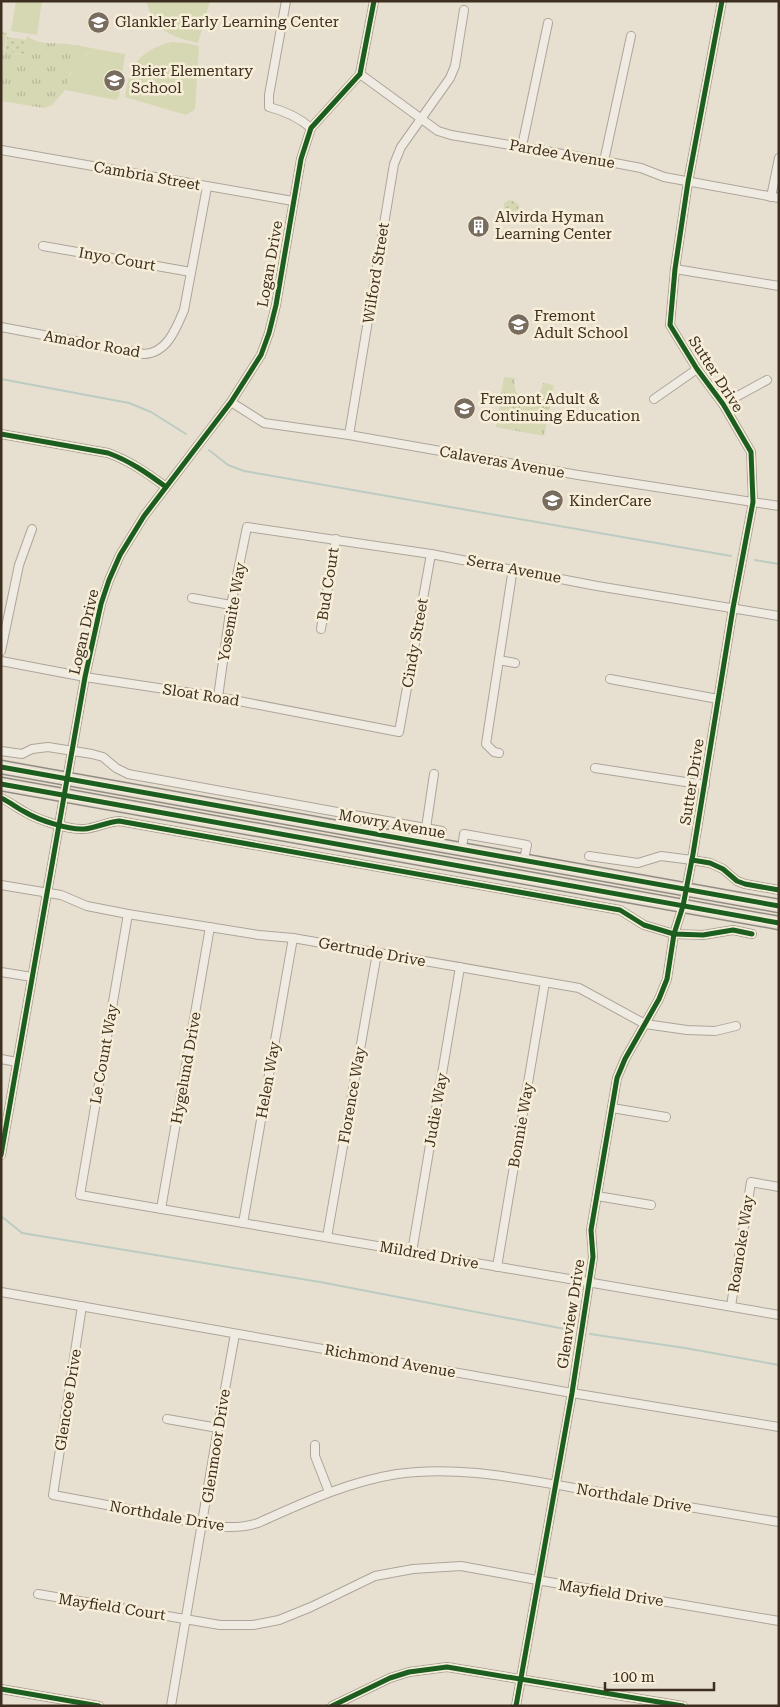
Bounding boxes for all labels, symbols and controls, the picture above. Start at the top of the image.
school or university icon: Glankler Early Learning Center [87,10,111,34]
place label: Glankler Early Learning Center [115,13,339,31]
place label: Brier Elementary School [131,62,253,97]
school or university icon: Brier Elementary School [103,68,127,92]
street label: Pardee Avenue [508,136,616,172]
street label: Cambria Street [92,158,202,194]
place label: Alvirda Hyman Learning Center [495,208,612,243]
building icon: Alvirda Hyman Learning Center [467,214,491,238]
street label: Logan Drive [254,219,286,309]
street label: Wilford Street [359,221,393,325]
street label: Inyo Court [77,243,157,275]
place label: Fremont Adult School [534,307,629,342]
school or university icon: Fremont Adult School [506,313,530,337]
street label: Amador Road [42,327,142,361]
street label: Sutter Drive [685,333,747,415]
place label: Fremont Adult & Continuing Education [480,390,640,425]
school or university icon: Fremont Adult & Continuing Education [452,396,476,420]
street label: Calaveras Avenue [438,442,566,482]
school or university icon: KinderCare [541,489,565,513]
place label: KinderCare [569,492,652,510]
street label: Bud Court [313,546,343,622]
street label: Serra Avenue [465,551,563,587]
street label: Yosemite Way [214,561,250,663]
street label: Logan Drive [65,587,103,677]
street label: Cindy Street [398,596,432,689]
street label: Sloat Road [161,680,241,710]
street label: Sutter Drive [676,737,708,827]
street label: Mowry Avenue [337,806,447,842]
street label: Gertrude Drive [317,934,427,970]
street label: Le Count Way [86,1003,122,1105]
street label: Hygelund Drive [167,1011,205,1125]
street label: Helen Way [252,1040,284,1120]
street label: Florence Way [335,1045,369,1145]
street label: Judie Way [421,1071,451,1149]
street label: Bonnie Way [505,1081,537,1169]
street label: Roanoke Way [724,1194,758,1294]
street label: Mildred Drive [378,1237,480,1273]
street label: Glenview Drive [553,1258,589,1370]
street label: Richmond Avenue [323,1341,457,1381]
street label: Glencoe Drive [51,1348,85,1452]
street label: Glenmoor Drive [198,1388,234,1504]
street label: Northdale Drive [575,1480,693,1516]
street label: Northdale Drive [108,1497,226,1535]
street label: Mayfield Drive [557,1576,665,1610]
street label: Mayfield Court [57,1590,167,1624]
scale bar [605,1660,714,1692]
text: 100 m [612,1668,655,1686]

